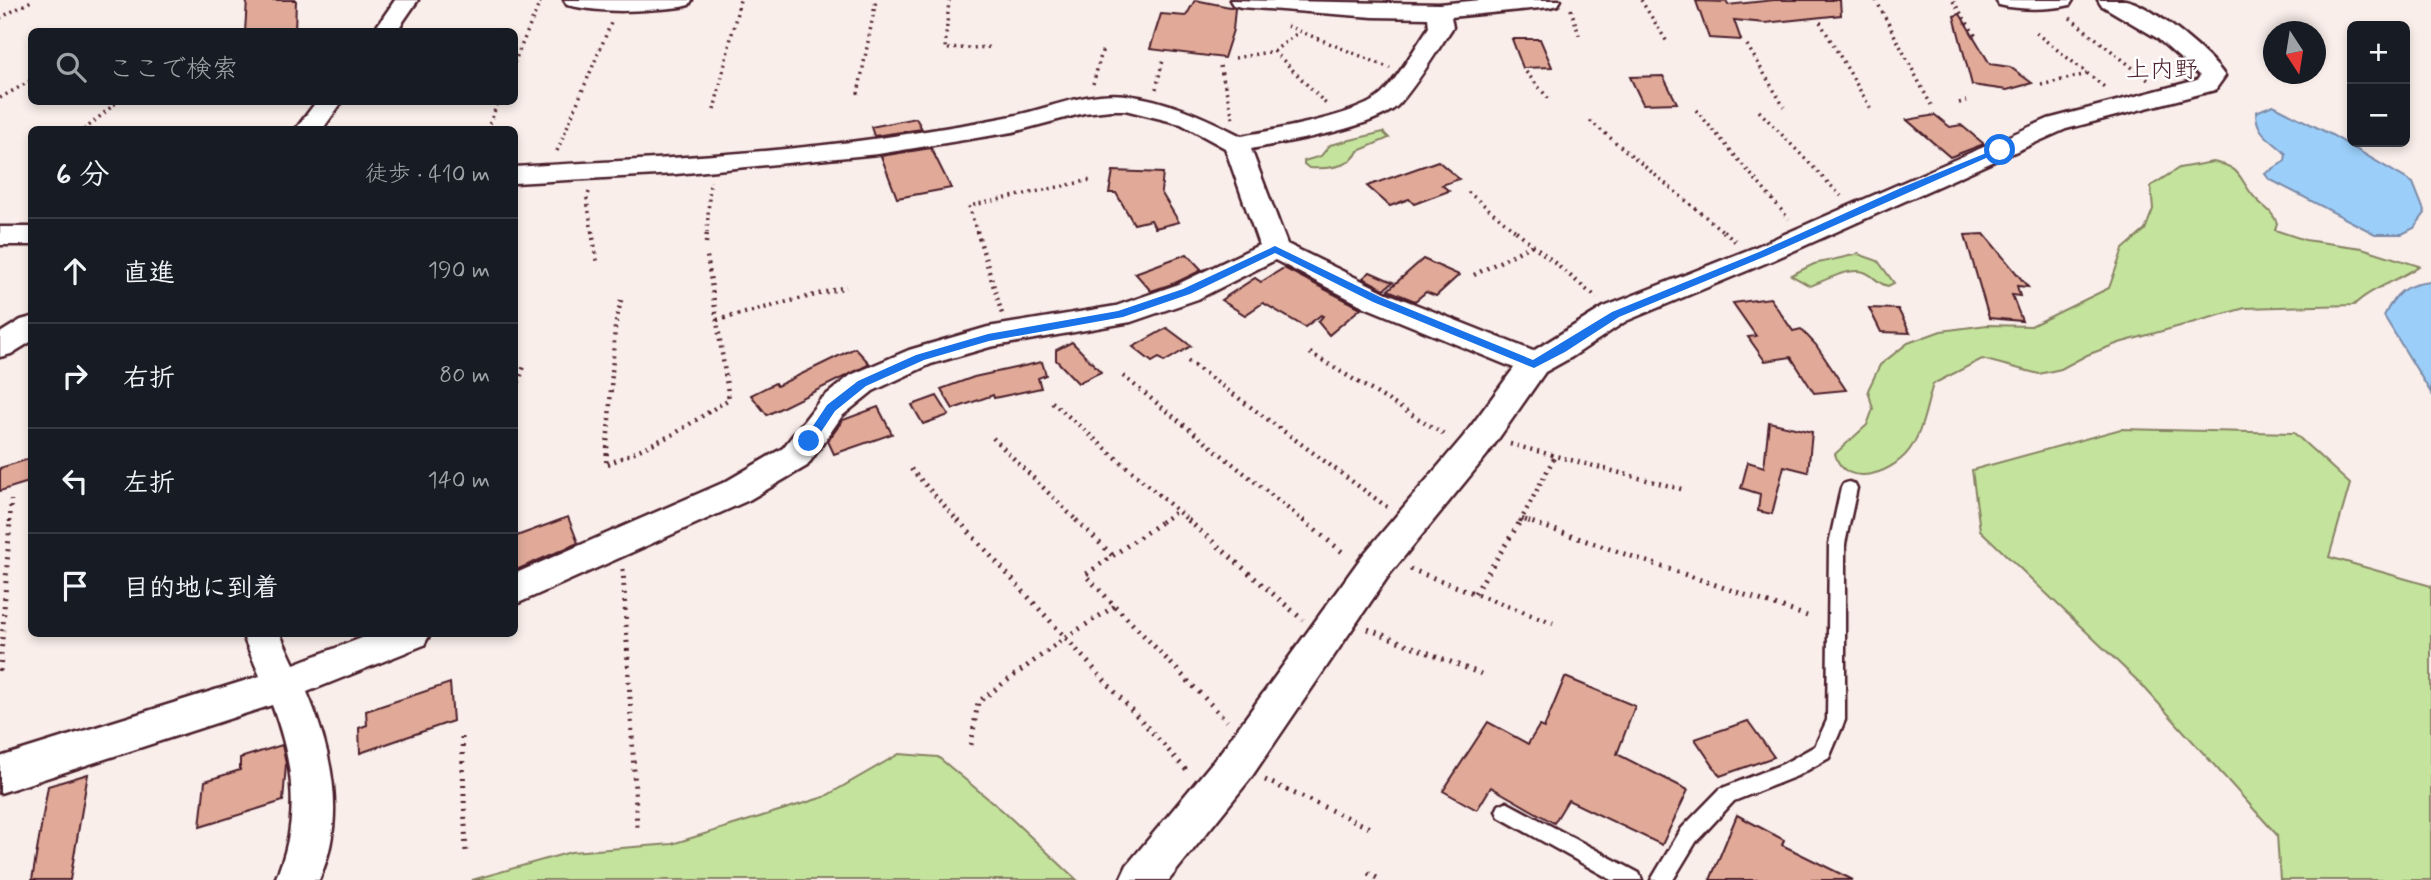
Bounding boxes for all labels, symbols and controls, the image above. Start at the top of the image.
north arrow [2263,21,2326,84]
map controls [2347,21,2410,147]
button: + [2347,21,2410,84]
search box [28,28,518,105]
icon: search [52,48,90,86]
text: ここで検索 [108,53,238,87]
district label: 上内野 [2126,55,2198,86]
button: − [2347,84,2410,147]
route start [1984,134,2015,165]
text: 6 分 [56,156,109,195]
text: 徒歩 · 410 m [365,160,490,190]
icon: ahead [56,252,94,290]
text: 190 m [428,256,490,286]
text: 直進 [123,257,175,291]
icon: right [56,357,94,395]
text: 80 m [439,361,490,391]
text: 右折 [123,362,175,396]
route end [793,425,824,456]
icon: left [56,462,94,500]
text: 140 m [427,466,490,496]
text: 左折 [123,467,175,501]
icon: arrive [56,567,94,605]
text: 目的地に到着 [123,572,279,606]

